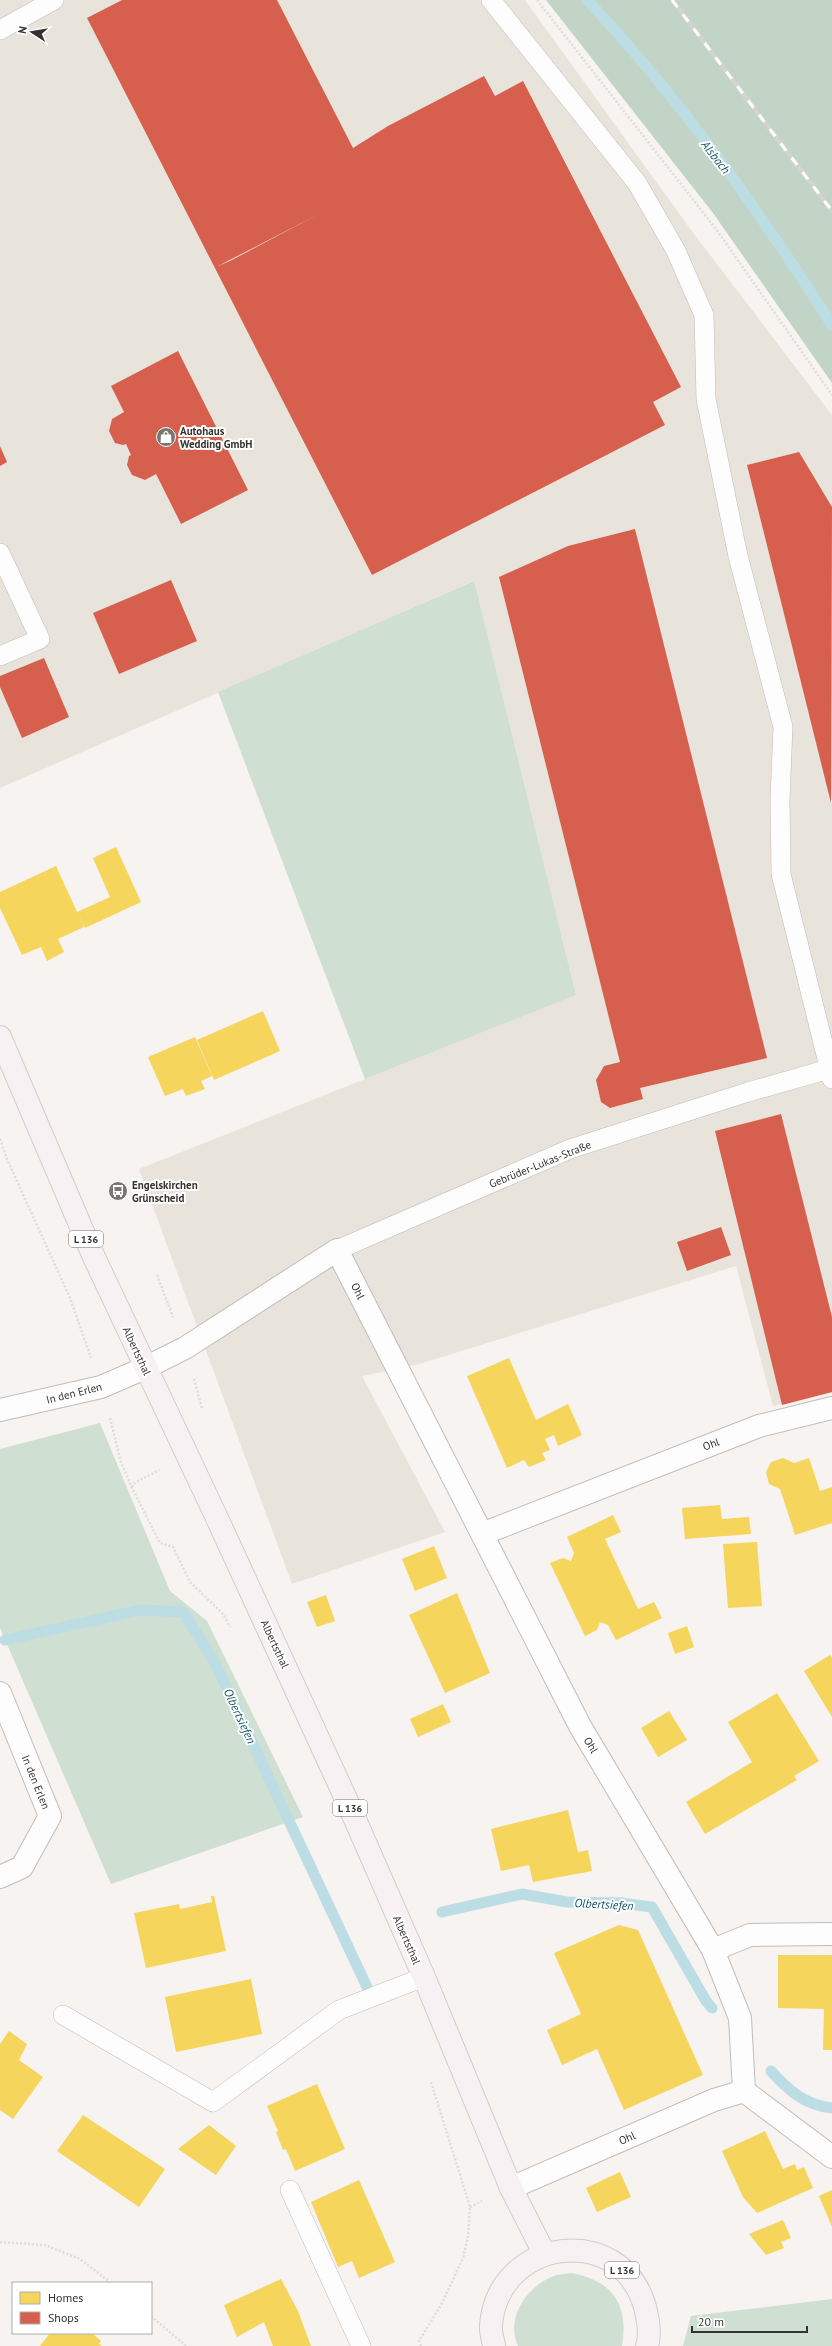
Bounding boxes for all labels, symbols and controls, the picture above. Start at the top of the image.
north arrow [12,12,52,52]
text: N [15,25,30,35]
water label: Alsbach [698,137,734,177]
place label: Autohaus Wedding GmbH [180,424,252,451]
shop icon: Autohaus Wedding GmbH [155,426,177,448]
street label: Gebrüder-Lukas-Straße [487,1137,593,1191]
place label: Engelskirchen Grünscheid [132,1178,198,1205]
bus stop icon: Engelskirchen Grünscheid [107,1180,129,1202]
road number: L 136 [69,1231,103,1247]
street label: Ohl [348,1280,368,1302]
street label: Albertsthal [120,1324,155,1378]
street label: In den Erlen [45,1379,103,1407]
street label: Ohl [701,1434,722,1454]
street label: Albertsthal [258,1617,293,1671]
water label: Olbertsiefen [221,1686,259,1746]
street label: Ohl [581,1734,602,1756]
street label: In den Erlen [19,1753,53,1811]
road number: L 136 [333,1800,367,1816]
water label: Olbertsiefen [574,1895,634,1913]
street label: Albertsthal [390,1913,424,1967]
street label: Ohl [616,2128,638,2148]
road number: L 136 [605,2262,639,2278]
legend [12,2282,152,2334]
text: Homes [48,2290,83,2305]
scale bar [692,2308,807,2334]
text: Shops [48,2310,79,2325]
text: 20 m [698,2314,724,2329]

